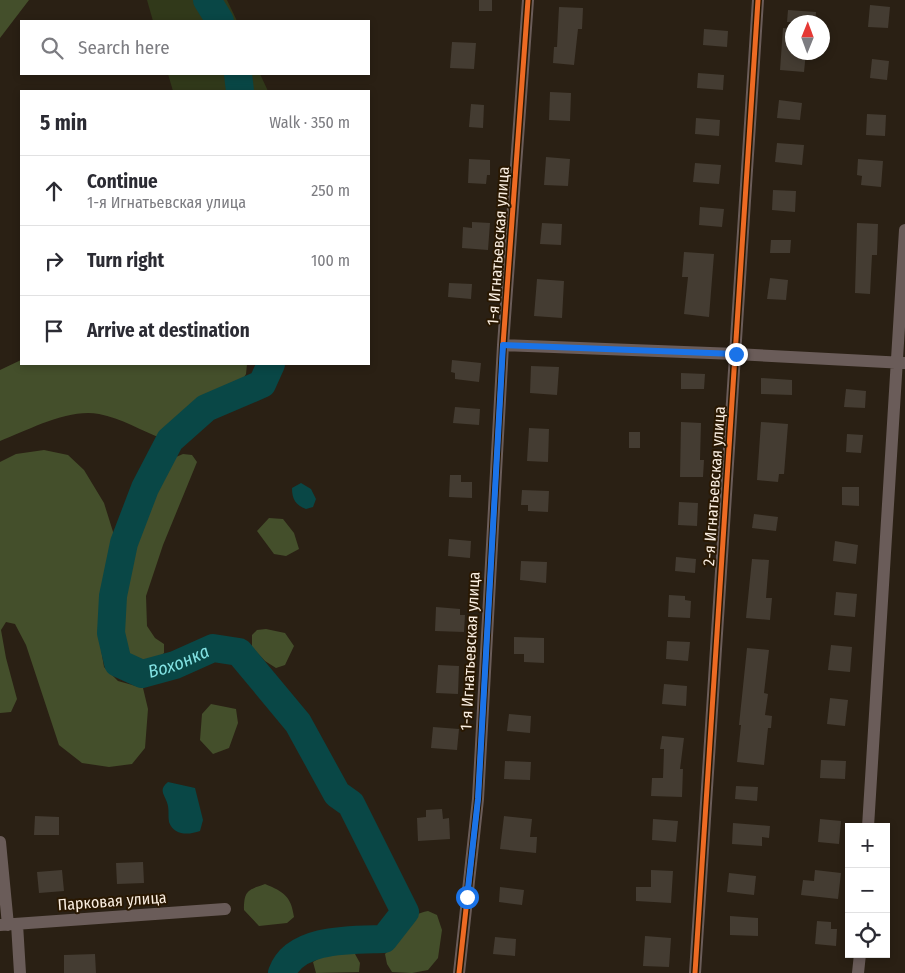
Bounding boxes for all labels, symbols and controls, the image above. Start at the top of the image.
north arrow [785,15,830,60]
search box [20,20,370,75]
icon: search [38,34,66,62]
text: Search here [78,36,170,59]
text: 5 min [40,110,87,136]
text: Walk · 350 m [269,113,350,132]
street label: 1-я Игнатьевская улица [483,166,513,326]
text: Continue [87,170,158,193]
icon: ahead [40,177,68,205]
text: 250 m [311,181,350,200]
text: 1-я Игнатьевская улица [87,193,246,212]
icon: right [40,247,68,275]
text: Turn right [87,249,164,272]
text: 100 m [311,251,350,270]
icon: arrive [40,317,68,345]
text: Arrive at destination [87,319,250,342]
route end [725,343,748,366]
street label: 2-я Игнатьевская улица [699,405,729,566]
street label: 1-я Игнатьевская улица [456,571,484,731]
water label: Вохонка [146,640,213,683]
map controls [845,823,890,958]
button: + [845,823,890,868]
button: − [845,868,890,913]
route start [456,886,479,909]
street label: Парковая улица [57,888,167,914]
button: locate [845,913,890,958]

